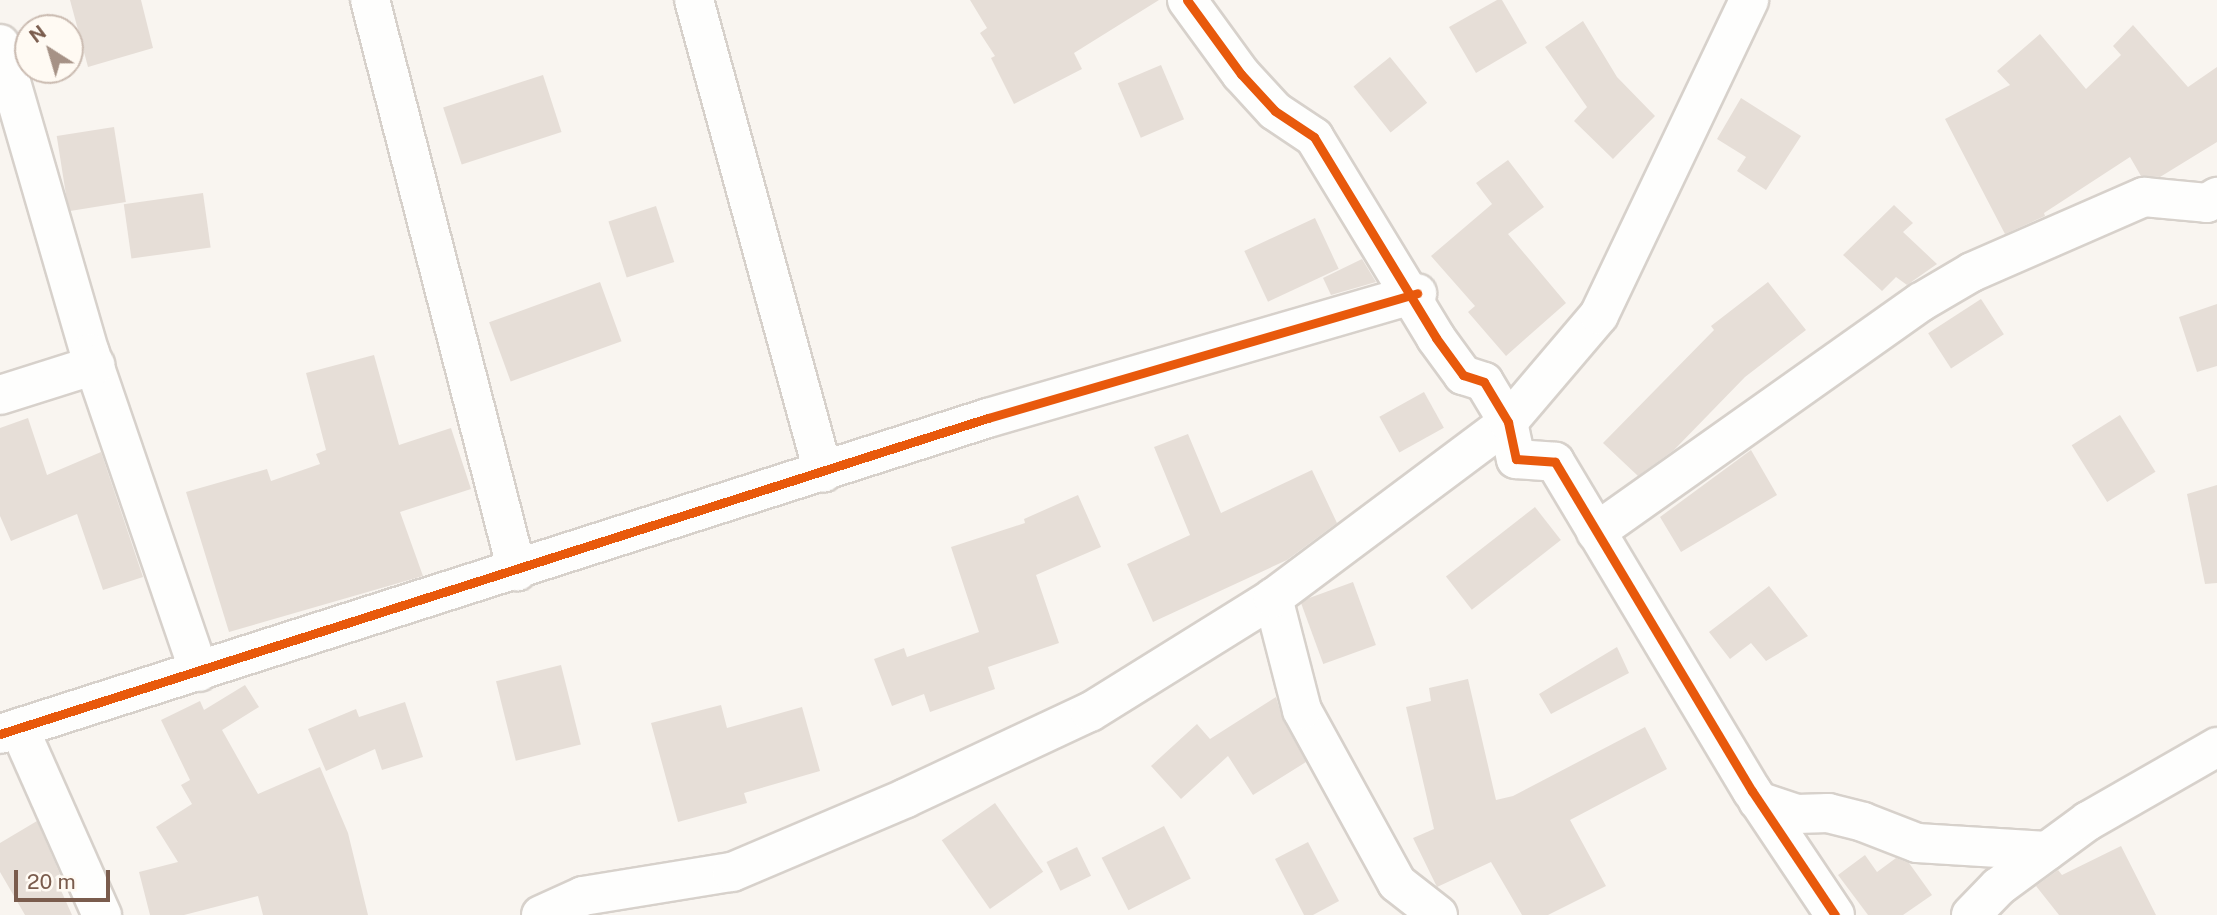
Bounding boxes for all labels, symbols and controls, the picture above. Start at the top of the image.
north arrow [14,14,84,84]
text: N [25,21,50,47]
scale bar [18,856,114,900]
text: 20 m [27,869,76,894]

